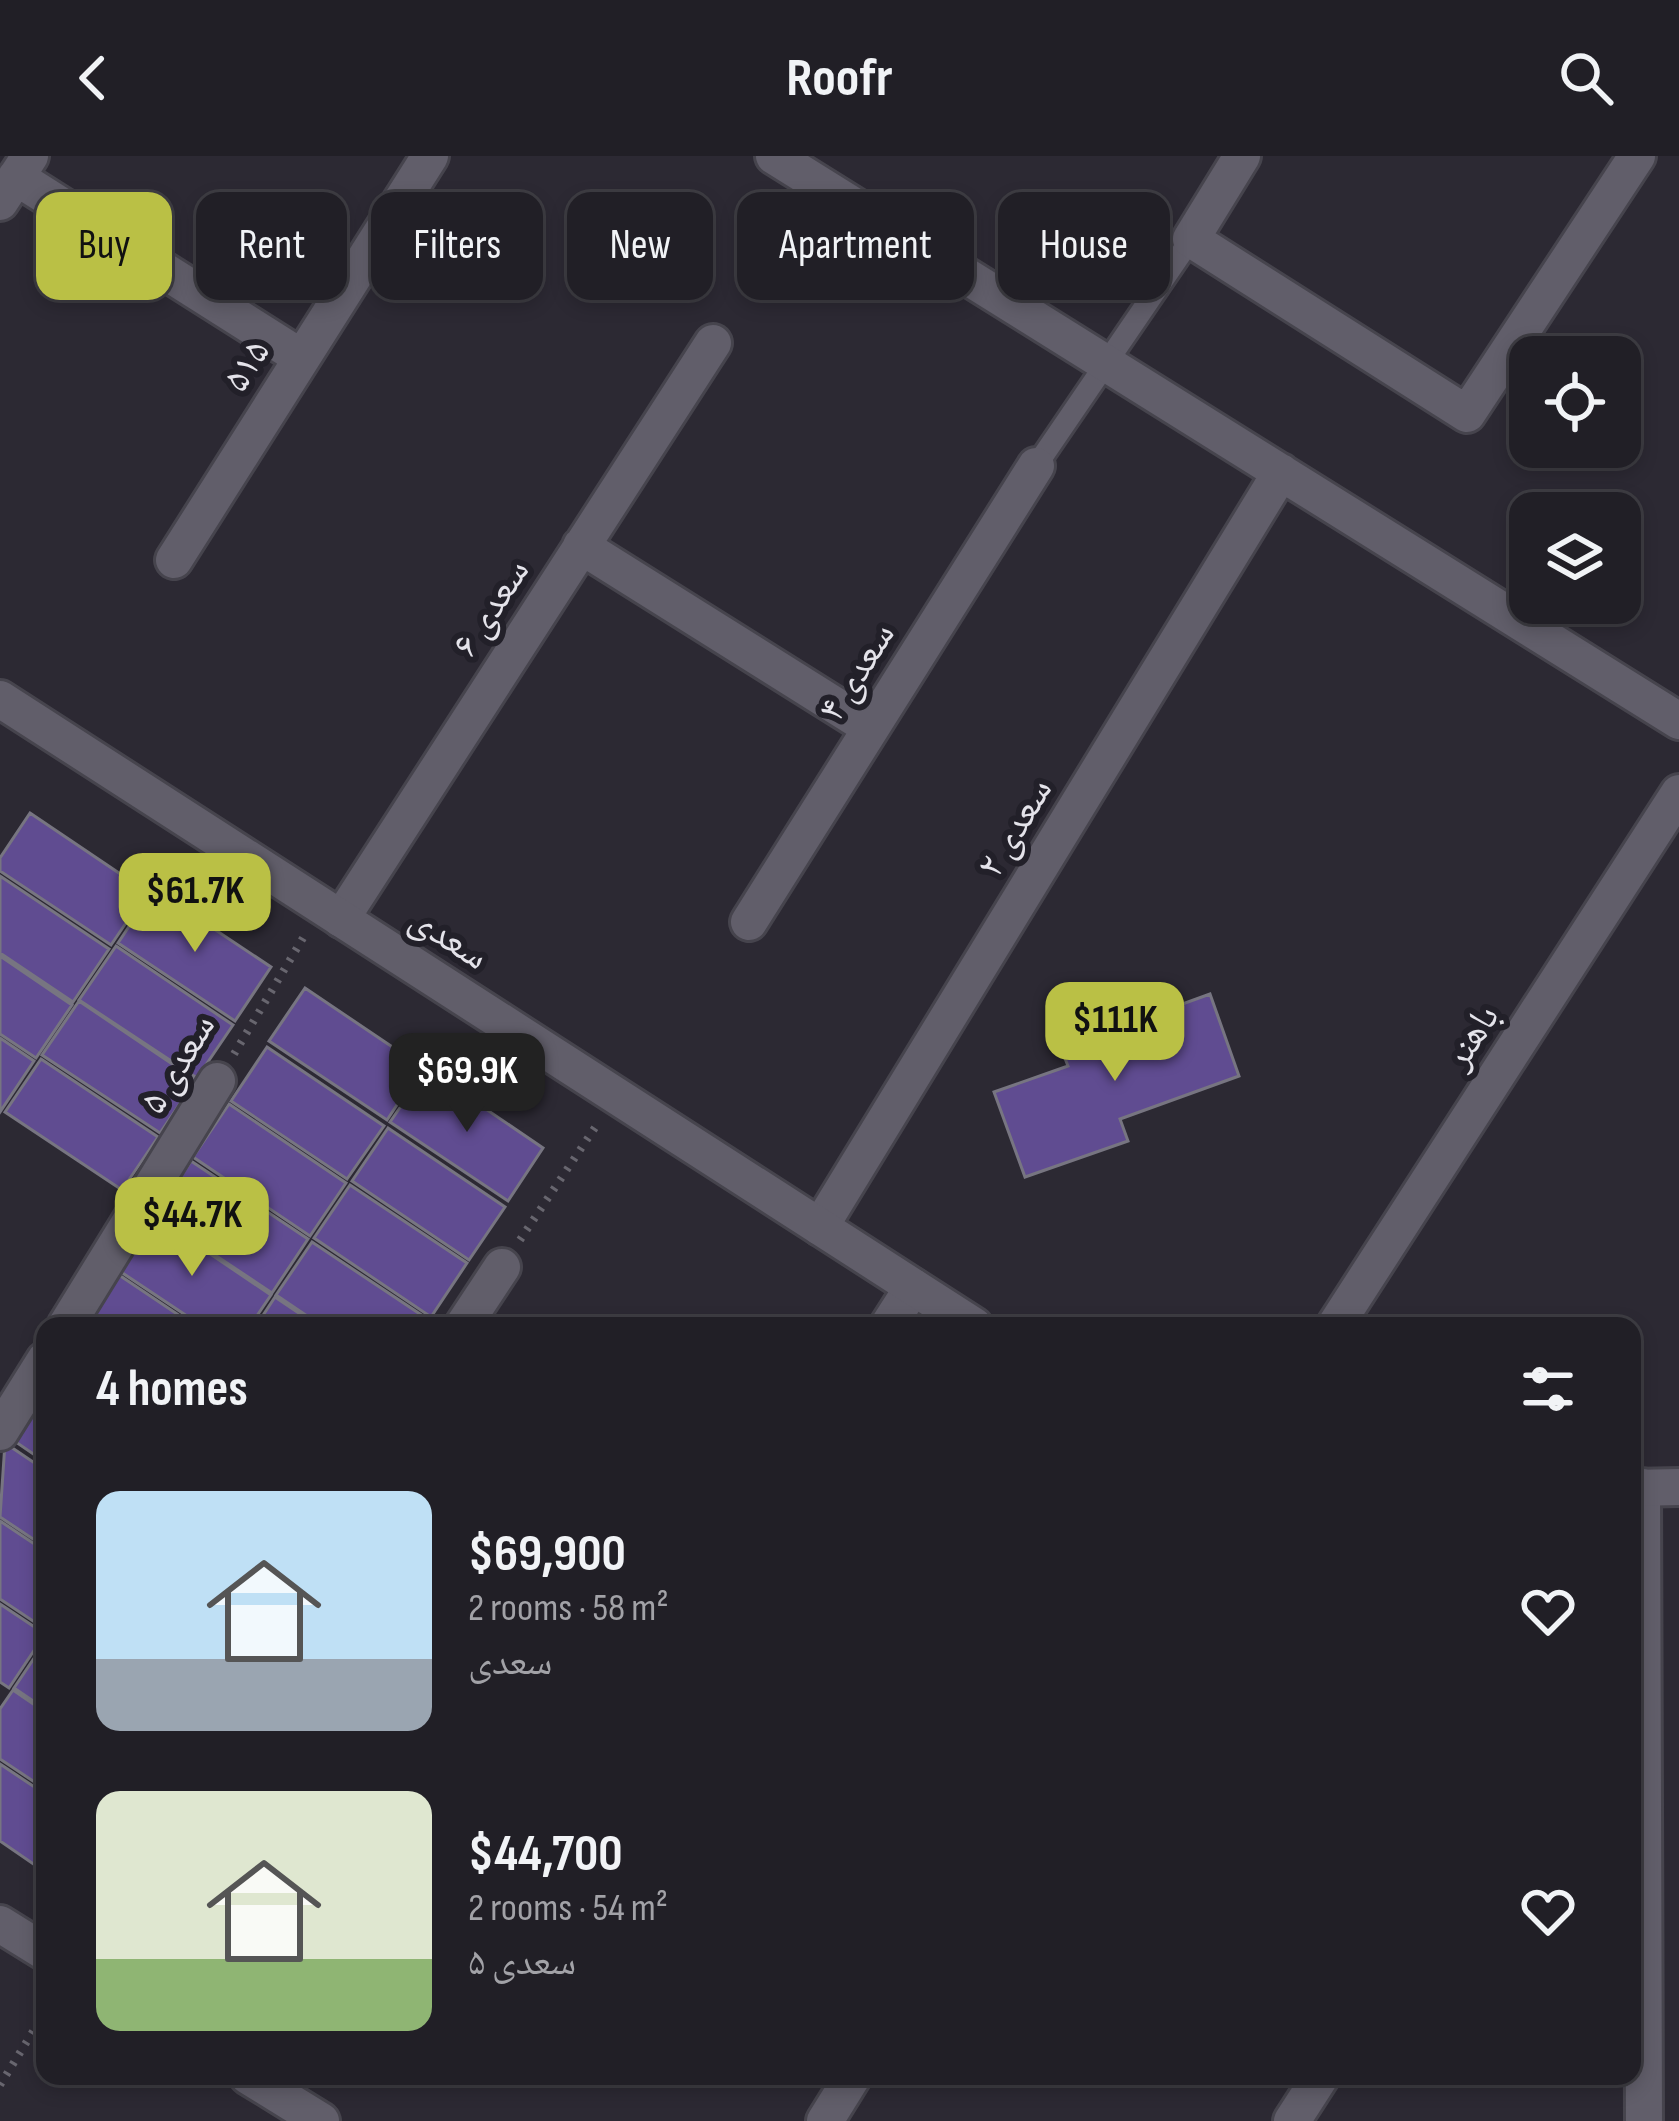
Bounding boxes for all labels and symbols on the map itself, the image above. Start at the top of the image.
street label: ۵۱۵ [213,331,281,401]
street label: سعدی ۶ [442,550,540,666]
street label: سعدی ۴ [808,614,906,730]
street label: سعدی ۲ [967,770,1063,886]
pin: $61.7K [97,853,293,955]
street label: سعدی [401,895,497,981]
pin: $111K [1031,982,1199,1084]
street label: باهنر [1433,996,1510,1079]
street label: سعدی ۵ [130,1006,226,1122]
pin: $69.9K [369,1033,565,1135]
pin: $44.7K [94,1177,290,1279]

